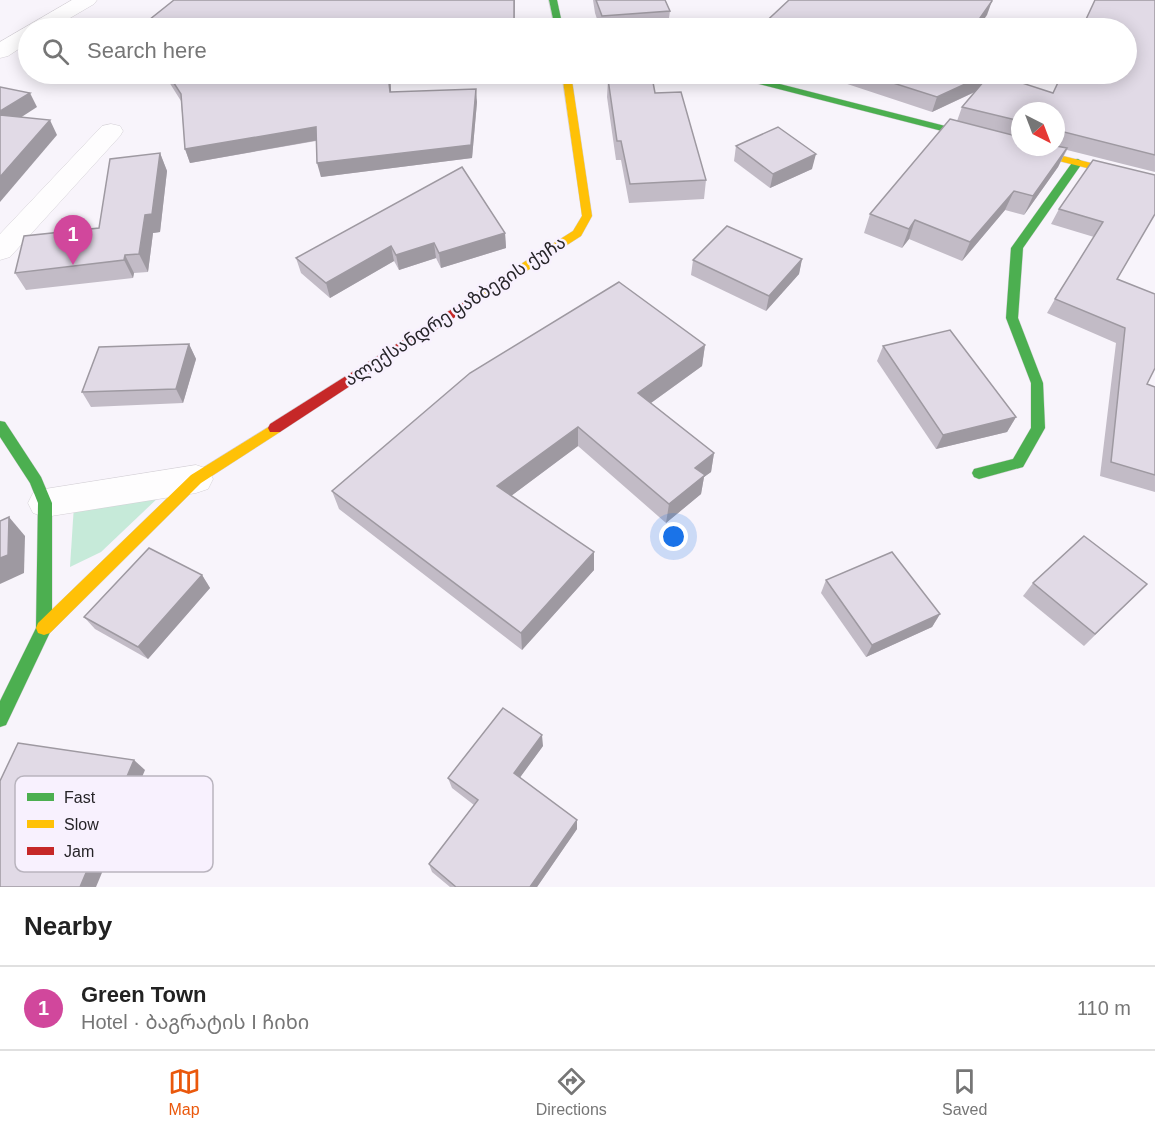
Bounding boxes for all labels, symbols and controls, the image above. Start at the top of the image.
search box [18,18,1137,84]
icon: search [39,35,72,68]
text: Search here [87,38,207,63]
north arrow [1011,102,1065,156]
pin: 1 [54,216,92,265]
street label: ალექსანდრე ყაზბეგის ქუჩა [341,232,570,391]
your location [659,522,688,551]
legend [15,776,213,872]
text: Fast [64,789,96,806]
text: Slow [64,816,99,833]
text: Jam [64,843,94,860]
text: Nearby [24,911,112,941]
text: Green Town [81,982,207,1007]
text: 1 [38,997,49,1019]
text: 110 m [1077,997,1131,1019]
text: Hotel · ბაგრატის I ჩიხი [81,1011,309,1033]
tab: Map [168,1065,201,1119]
tab: Directions [536,1065,607,1119]
tab: Saved [942,1065,987,1119]

